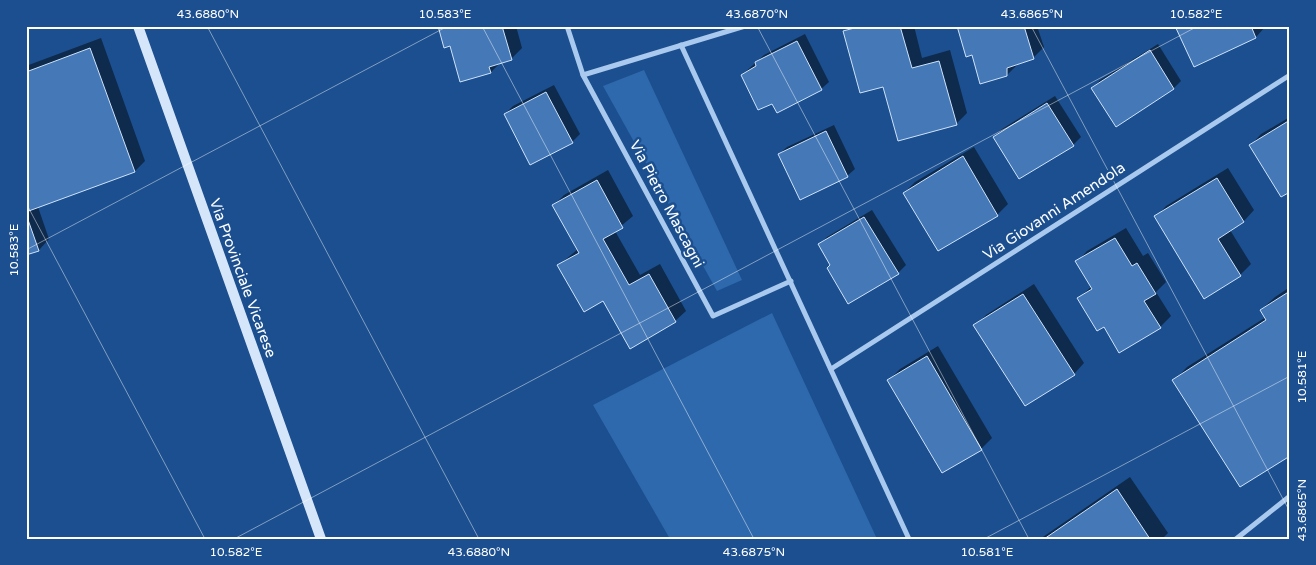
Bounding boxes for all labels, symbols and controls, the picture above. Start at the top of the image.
text: 43.6880°N [177,7,239,21]
text: 10.583°E [419,7,472,21]
text: 43.6870°N [726,7,788,21]
text: 43.6865°N [1001,7,1063,21]
text: 10.582°E [1170,7,1223,21]
street label: Via Pietro Mascagni [626,137,708,271]
street label: Via Giovanni Amendola [980,158,1128,264]
street label: Via Provinciale Vicarese [206,196,280,360]
text: 10.583°E [7,223,21,277]
text: 10.581°E [1295,350,1309,404]
text: 43.6865°N [1295,479,1309,541]
text: 10.582°E [210,545,263,559]
text: 43.6880°N [448,545,510,559]
text: 43.6875°N [723,545,785,559]
text: 10.581°E [961,545,1014,559]

